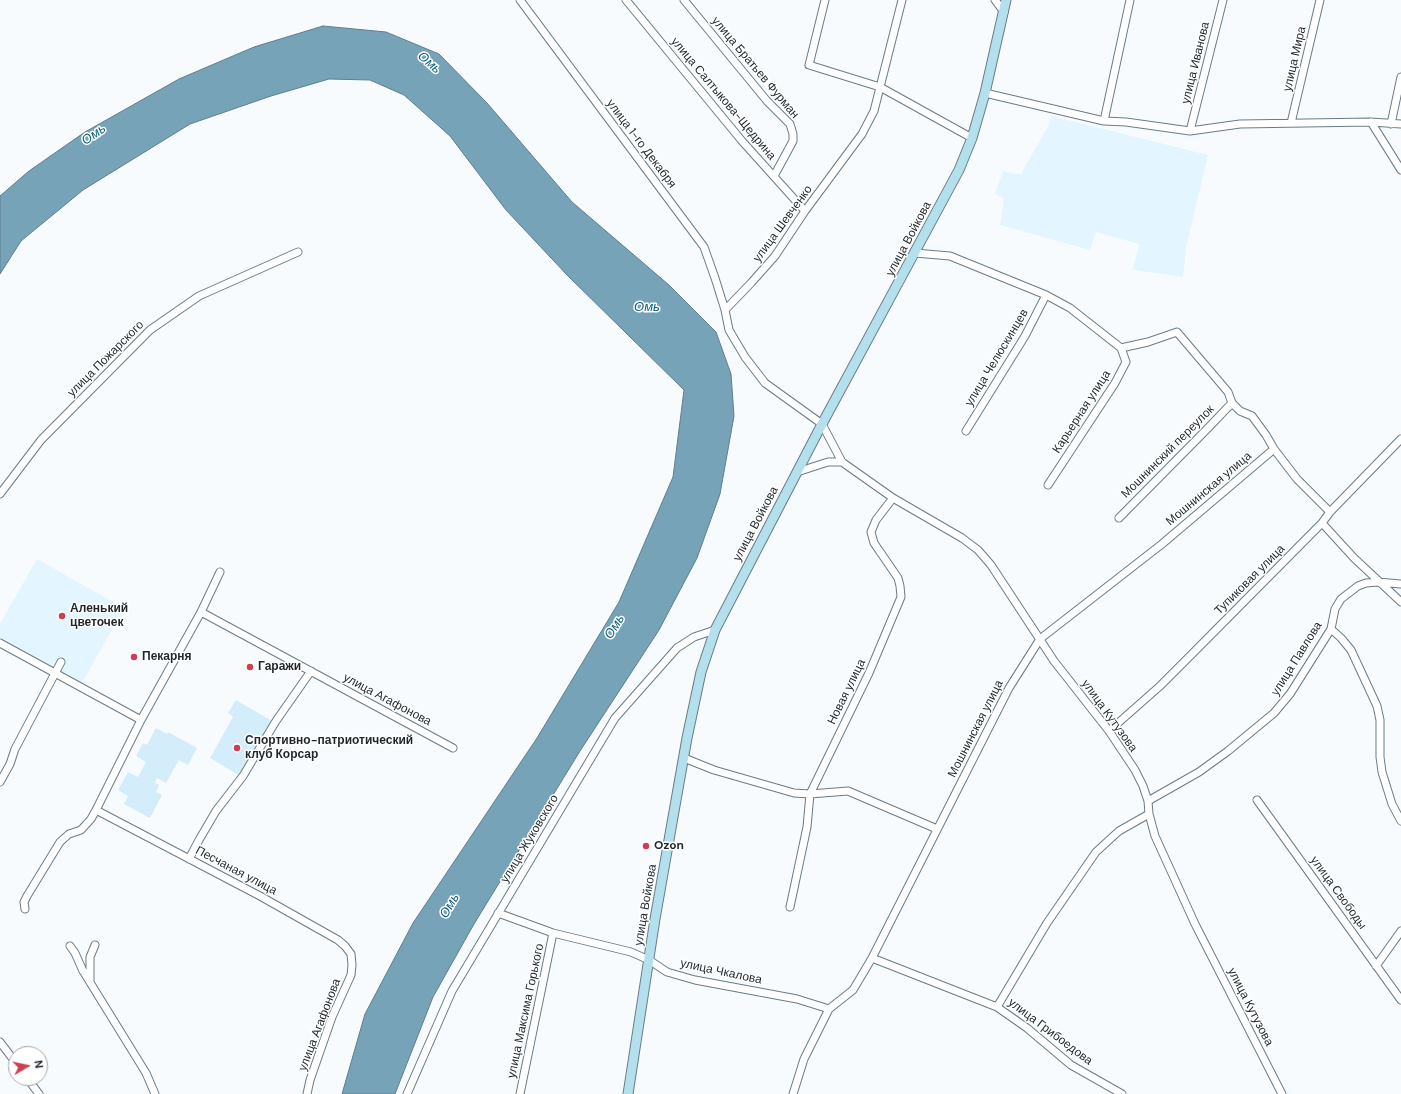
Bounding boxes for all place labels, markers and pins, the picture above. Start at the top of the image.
place label: Аленький цветочек [70,602,128,630]
marker: Аленький цветочек [57,611,67,621]
place label: Пекарня [142,650,192,664]
marker: Пекарня [129,652,139,662]
place label: Гаражи [258,660,301,674]
marker: Гаражи [245,662,255,672]
place label: Спортивно-патриотический клуб Корсар [245,734,413,762]
marker: Спортивно-патриотический клуб Корсар [232,743,242,753]
place label: Ozon [654,839,684,853]
marker: Ozon [641,841,651,851]

